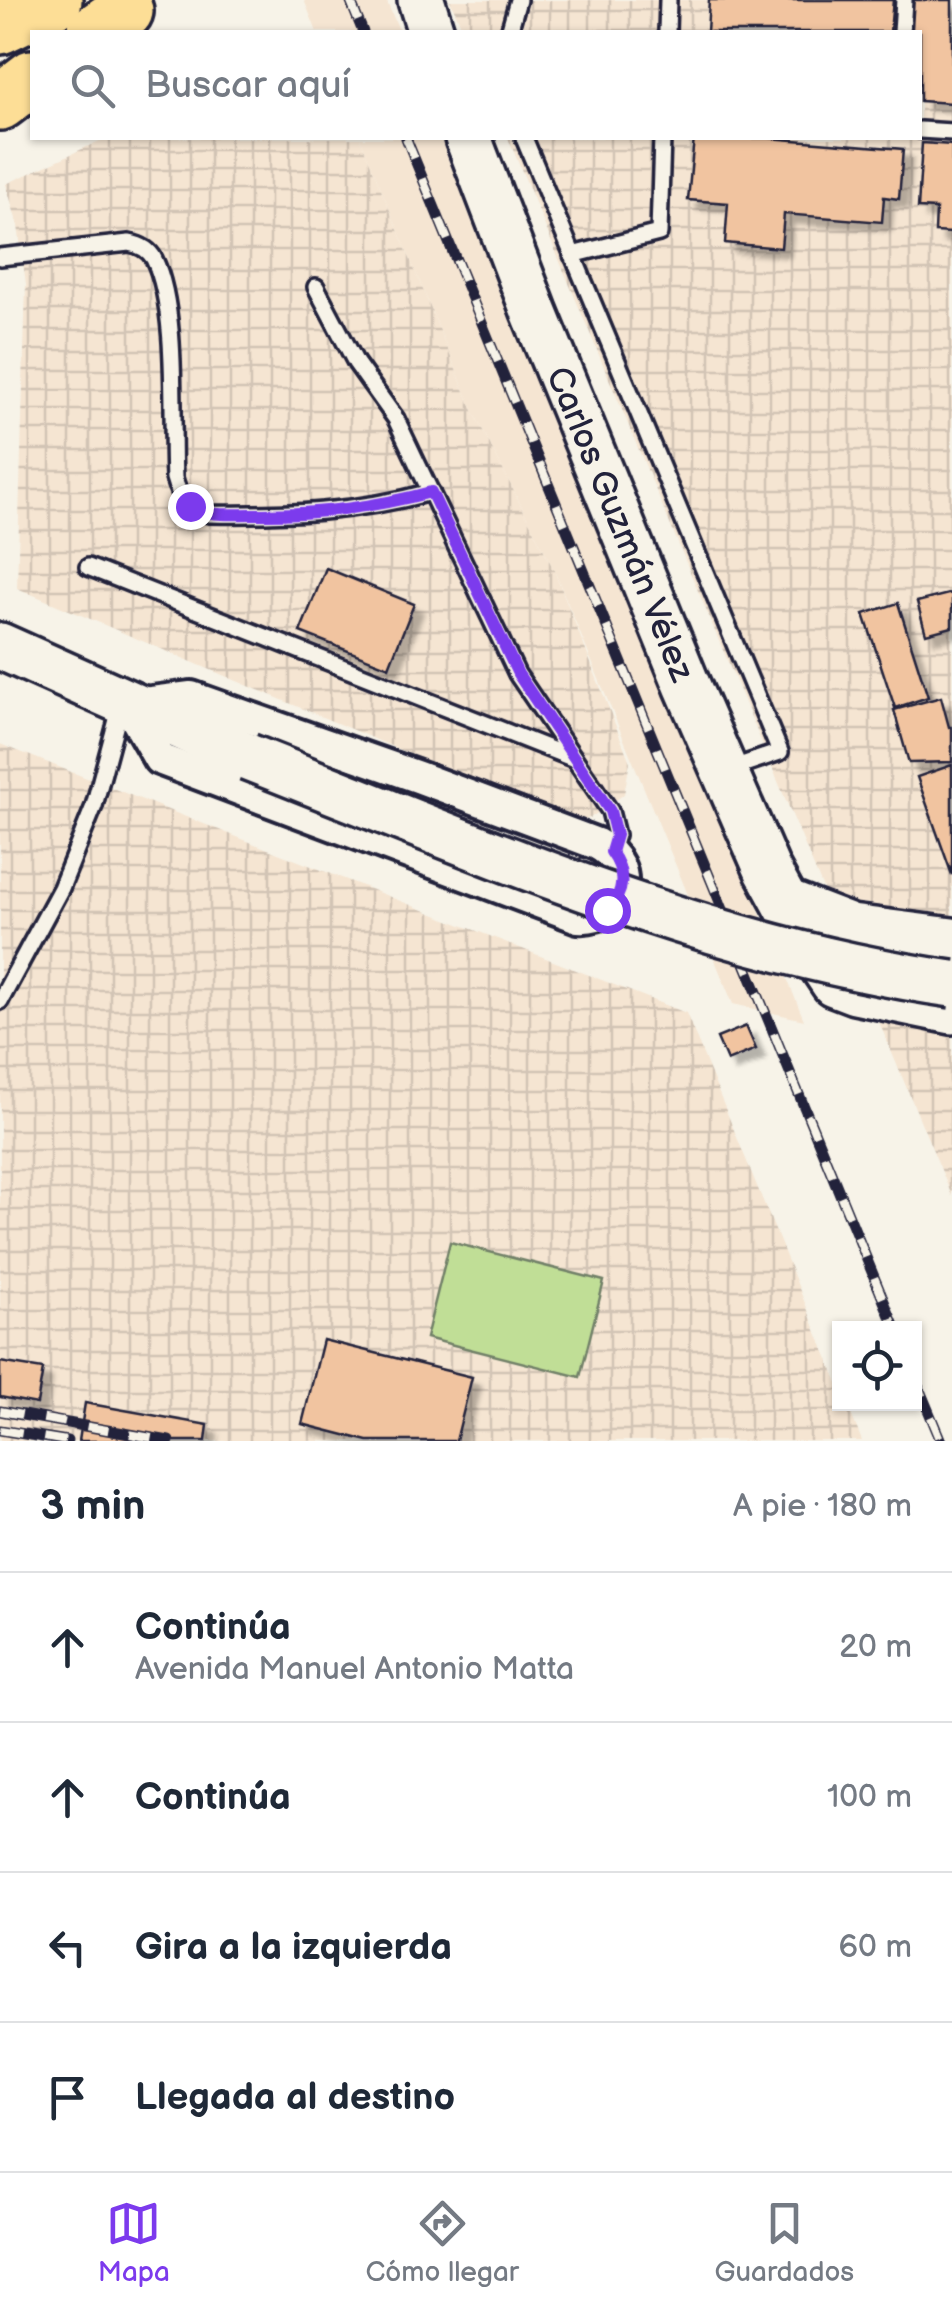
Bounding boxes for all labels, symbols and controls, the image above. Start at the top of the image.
search box [30,30,922,140]
icon: search [65,58,120,113]
text: Buscar aquí [145,63,351,108]
street label: Carlos Guzmán Vélez [536,361,704,689]
route end [168,484,214,530]
route start [585,888,631,934]
map controls [832,1321,922,1411]
button: locate [832,1321,922,1411]
text: 3 min [40,1481,145,1532]
text: A pie · 180 m [733,1487,912,1526]
text: Continúa [135,1605,291,1650]
icon: ahead [40,1620,95,1675]
text: 20 m [839,1628,912,1667]
text: Avenida Manuel Antonio Matta [135,1650,574,1689]
icon: ahead [40,1770,95,1825]
text: Continúa [135,1775,291,1820]
text: 100 m [827,1778,912,1817]
icon: left [40,1920,95,1975]
text: Gira a la izquierda [135,1925,452,1970]
text: 60 m [839,1928,912,1967]
icon: arrive [40,2070,95,2125]
text: Llegada al destino [135,2075,455,2120]
tab: Mapa [98,2196,170,2289]
tab: Cómo llegar [365,2196,519,2289]
tab: Guardados [715,2196,854,2289]

